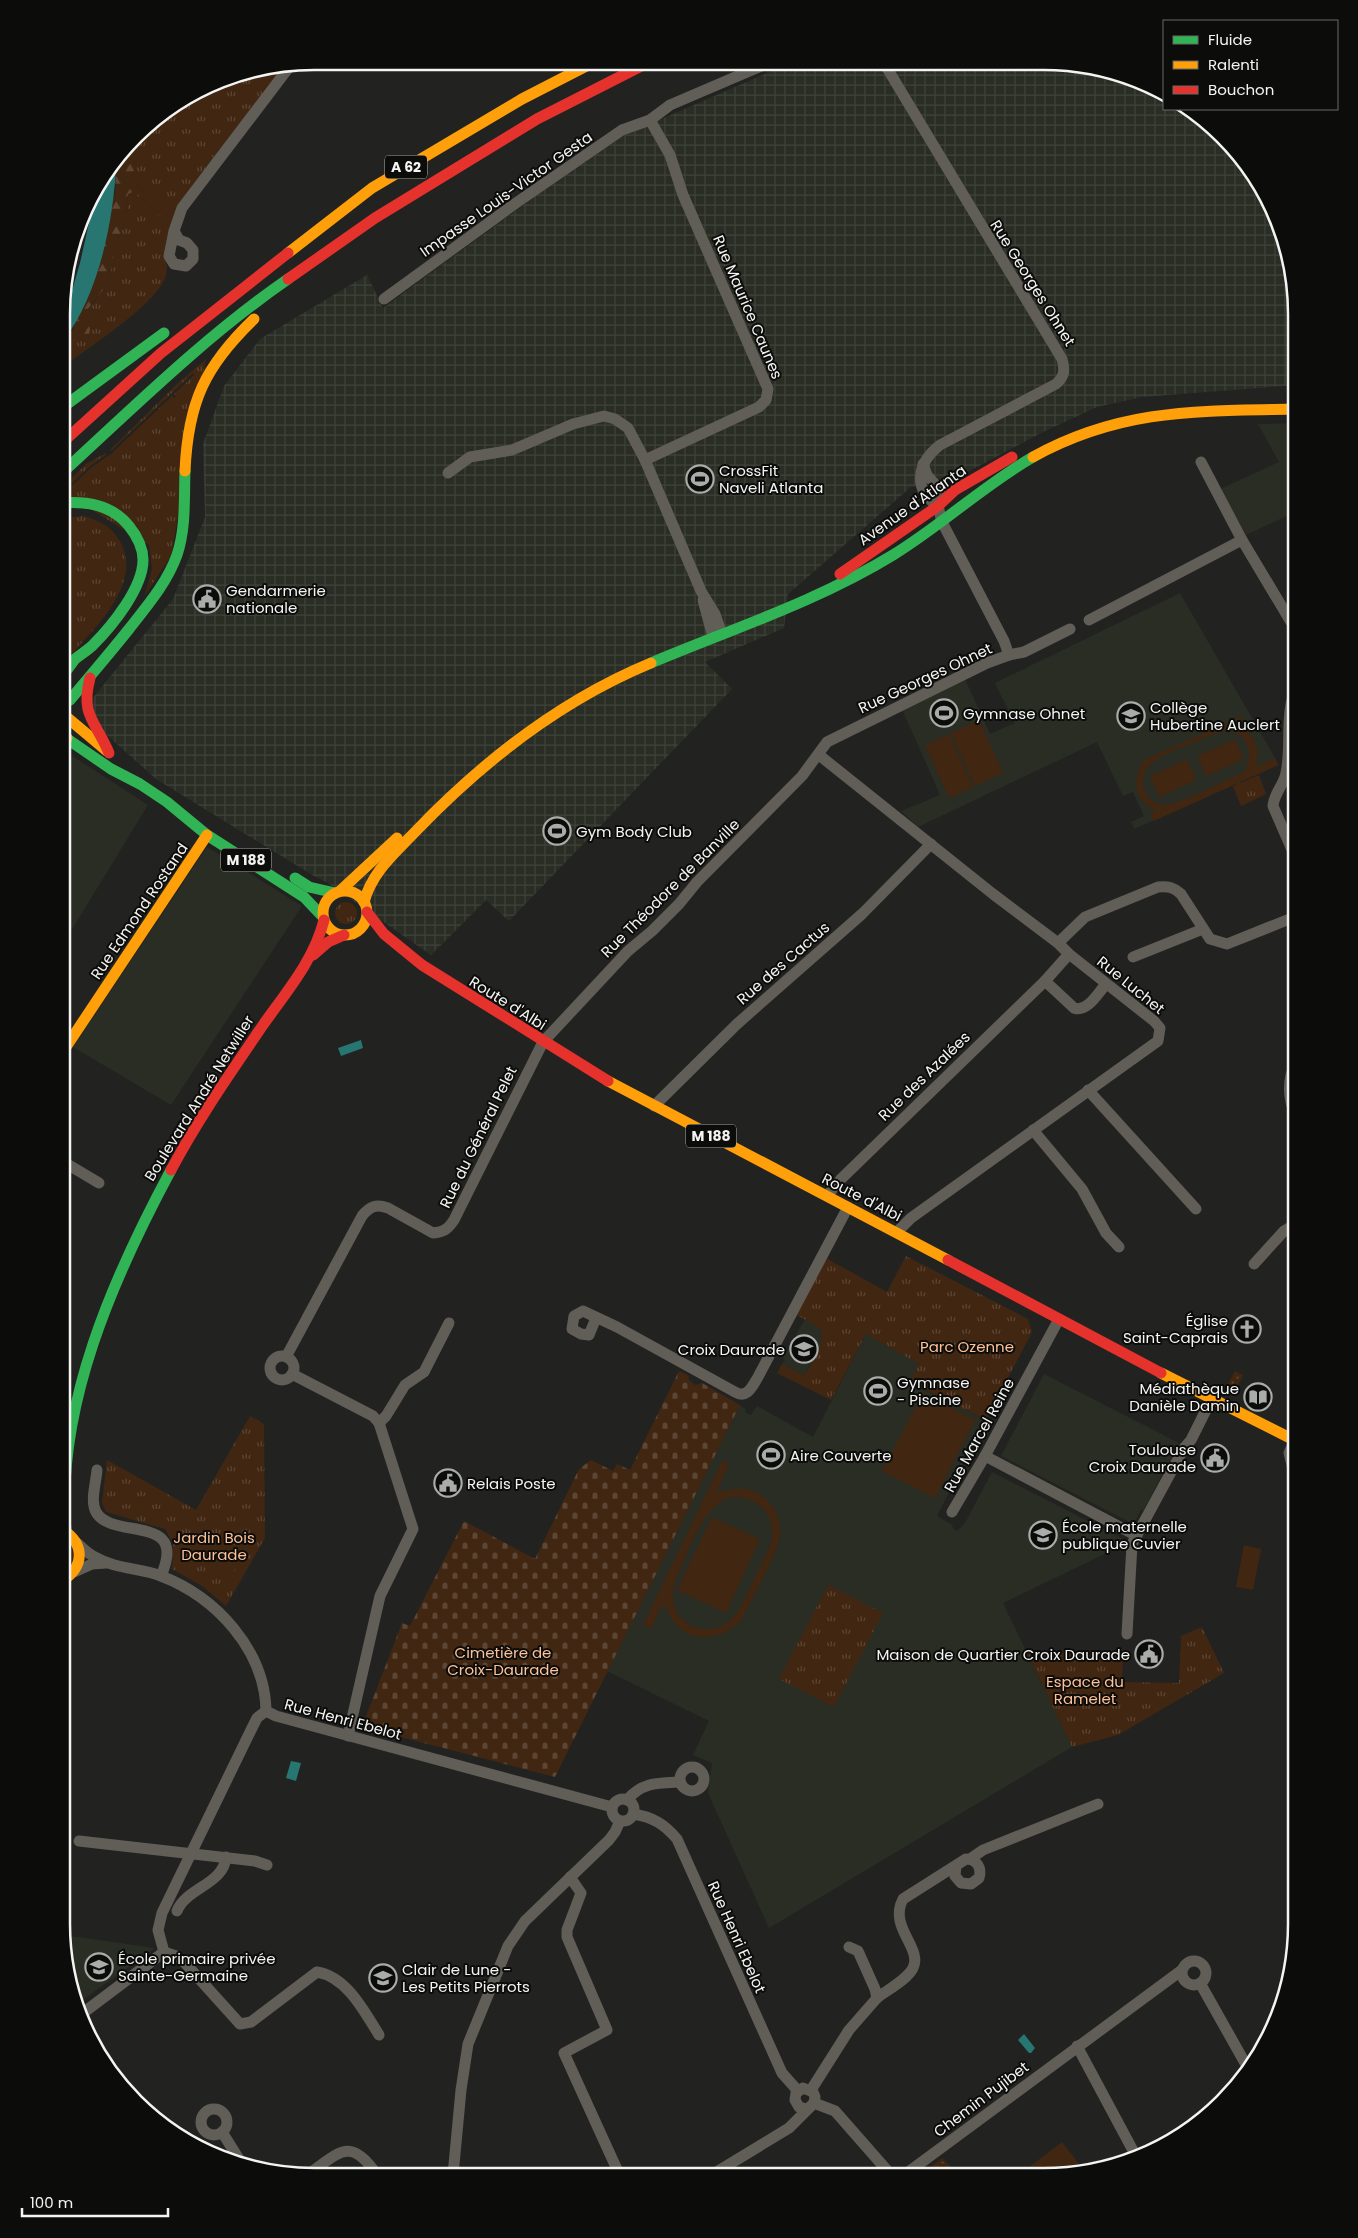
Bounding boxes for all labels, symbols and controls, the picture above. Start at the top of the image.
legend [1163,20,1338,110]
text: Fluide [1208,29,1252,50]
text: Ralenti [1208,54,1259,75]
text: Bouchon [1208,79,1274,100]
street label: Impasse Louis-Victor Gesta [416,126,596,262]
road number: A 62 [385,156,427,178]
street label: Rue Georges Ohnet [986,216,1080,350]
street label: Rue Maurice Caunes [708,232,788,382]
place label: CrossFit Naveli Atlanta [719,460,823,498]
street label: Avenue d'Atlanta [854,460,970,550]
sports icon: CrossFit Naveli Atlanta [685,464,715,494]
place label: Gendarmerie nationale [226,580,326,618]
public building icon: Gendarmerie nationale [192,584,222,614]
street label: Rue Georges Ohnet [855,638,995,718]
place label: Collège Hubertine Auclert [1150,697,1280,735]
sports icon: Gymnase Ohnet [929,698,959,728]
school or university icon: Collège Hubertine Auclert [1116,701,1146,731]
place label: Gymnase Ohnet [963,703,1085,724]
street label: Rue Théodore de Banville [596,814,744,962]
sports icon: Gym Body Club [542,816,572,846]
place label: Gym Body Club [576,821,692,842]
street label: Rue Edmond Rostand [85,839,193,983]
road number: M 188 [221,848,271,872]
street label: Rue des Cactus [732,917,834,1009]
street label: Rue Luchet [1093,951,1169,1019]
street label: Route d'Albi [465,971,551,1035]
street label: Boulevard André Netwiller [139,1011,259,1185]
street label: Rue des Azalées [873,1026,975,1125]
street label: Rue du Général Pelet [434,1063,522,1211]
road number: M 188 [686,1124,736,1148]
street label: Route d'Albi [818,1168,906,1226]
place label: Église Saint-Caprais [1123,1310,1228,1348]
church icon: Église Saint-Caprais [1232,1314,1262,1344]
school or university icon: Croix Daurade [789,1334,819,1364]
park label: Parc Ozenne [920,1336,1014,1357]
place label: Croix Daurade [678,1339,785,1360]
place label: Gymnase - Piscine [897,1372,969,1410]
street label: Rue Marcel Reine [939,1374,1019,1496]
sports icon: Gymnase - Piscine [863,1376,893,1406]
place label: Médiathèque Danièle Damin [1129,1378,1239,1416]
library icon: Médiathèque Danièle Damin [1243,1382,1273,1412]
place label: Toulouse Croix Daurade [1089,1439,1196,1477]
sports icon: Aire Couverte [756,1440,786,1470]
public building icon: Toulouse Croix Daurade [1200,1443,1230,1473]
place label: Aire Couverte [790,1445,892,1466]
public building icon: Relais Poste [433,1468,463,1498]
place label: Relais Poste [467,1473,556,1494]
place label: École maternelle publique Cuvier [1062,1516,1187,1554]
school or university icon: École maternelle publique Cuvier [1028,1520,1058,1550]
park label: Jardin Bois Daurade [173,1527,255,1565]
public building icon: Maison de Quartier Croix Daurade [1134,1639,1164,1669]
park label: Cimetière de Croix-Daurade [447,1642,559,1680]
place label: Maison de Quartier Croix Daurade [876,1644,1130,1665]
park label: Espace du Ramelet [1046,1671,1124,1709]
street label: Rue Henri Ebelot [282,1693,404,1745]
street label: Rue Henri Ebelot [703,1878,771,1996]
place label: École primaire privée Sainte-Germaine [118,1948,275,1986]
school or university icon: École primaire privée Sainte-Germaine [84,1952,114,1982]
place label: Clair de Lune - Les Petits Pierrots [402,1959,530,1997]
school or university icon: Clair de Lune - Les Petits Pierrots [368,1963,398,1993]
street label: Chemin Pujibet [929,2056,1033,2142]
scale bar [22,2186,169,2218]
text: 100 m [30,2192,73,2213]

